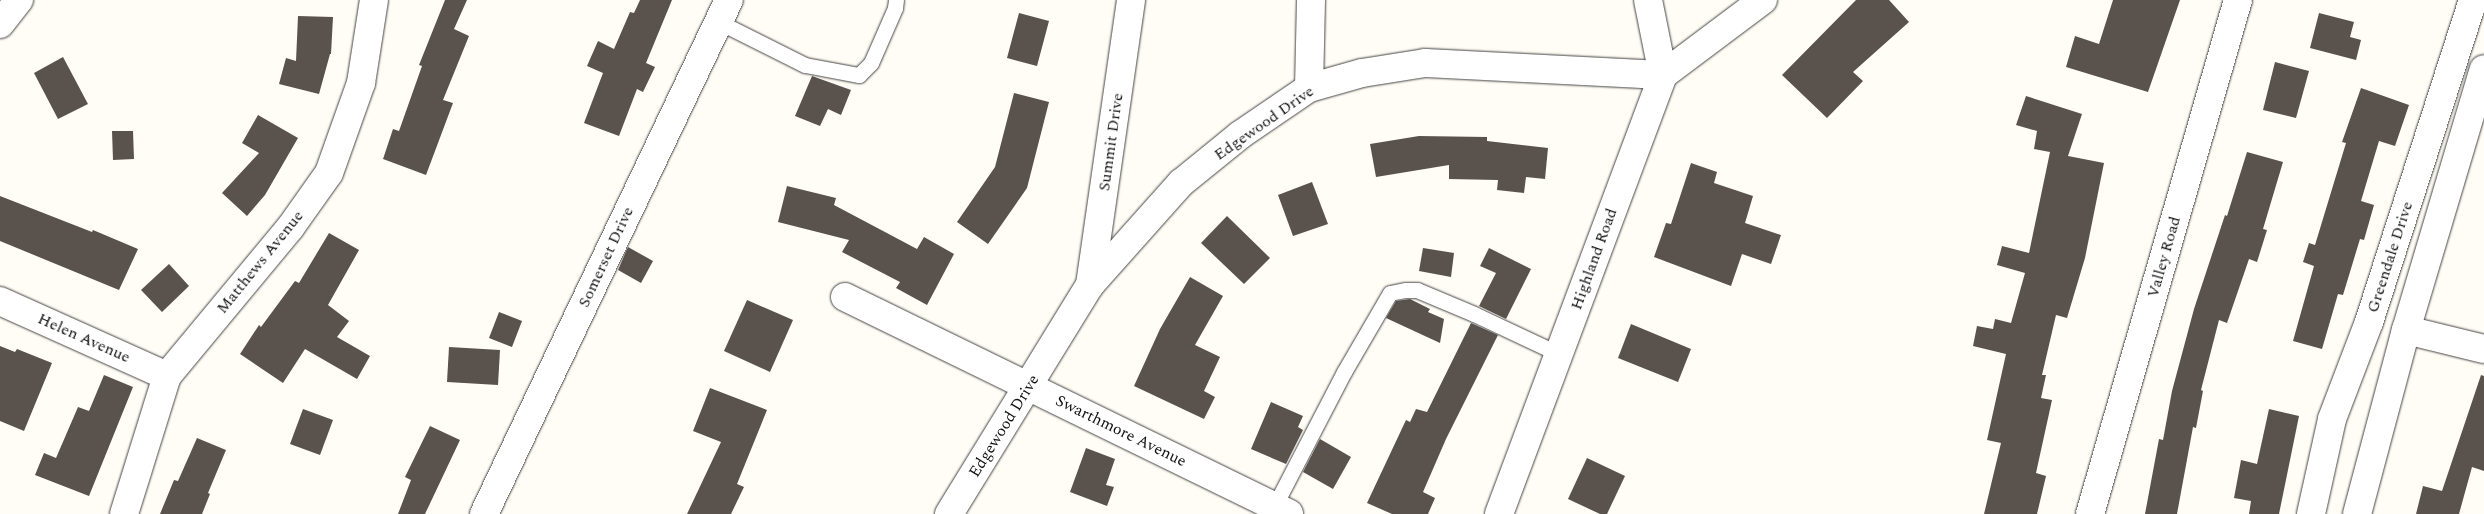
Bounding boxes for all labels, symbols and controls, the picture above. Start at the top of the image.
street label: Edgewood Drive [1210,81,1318,165]
street label: Summit Drive [1095,92,1127,192]
street label: Greendale Drive [2363,199,2417,315]
street label: Somerset Drive [574,204,638,310]
street label: Matthews Avenue [212,206,308,318]
street label: Highland Road [1567,206,1621,312]
street label: Valley Road [2143,214,2185,300]
street label: Helen Avenue [35,309,133,367]
street label: Edgewood Drive [965,371,1043,481]
street label: Swarthmore Avenue [1052,391,1190,471]

